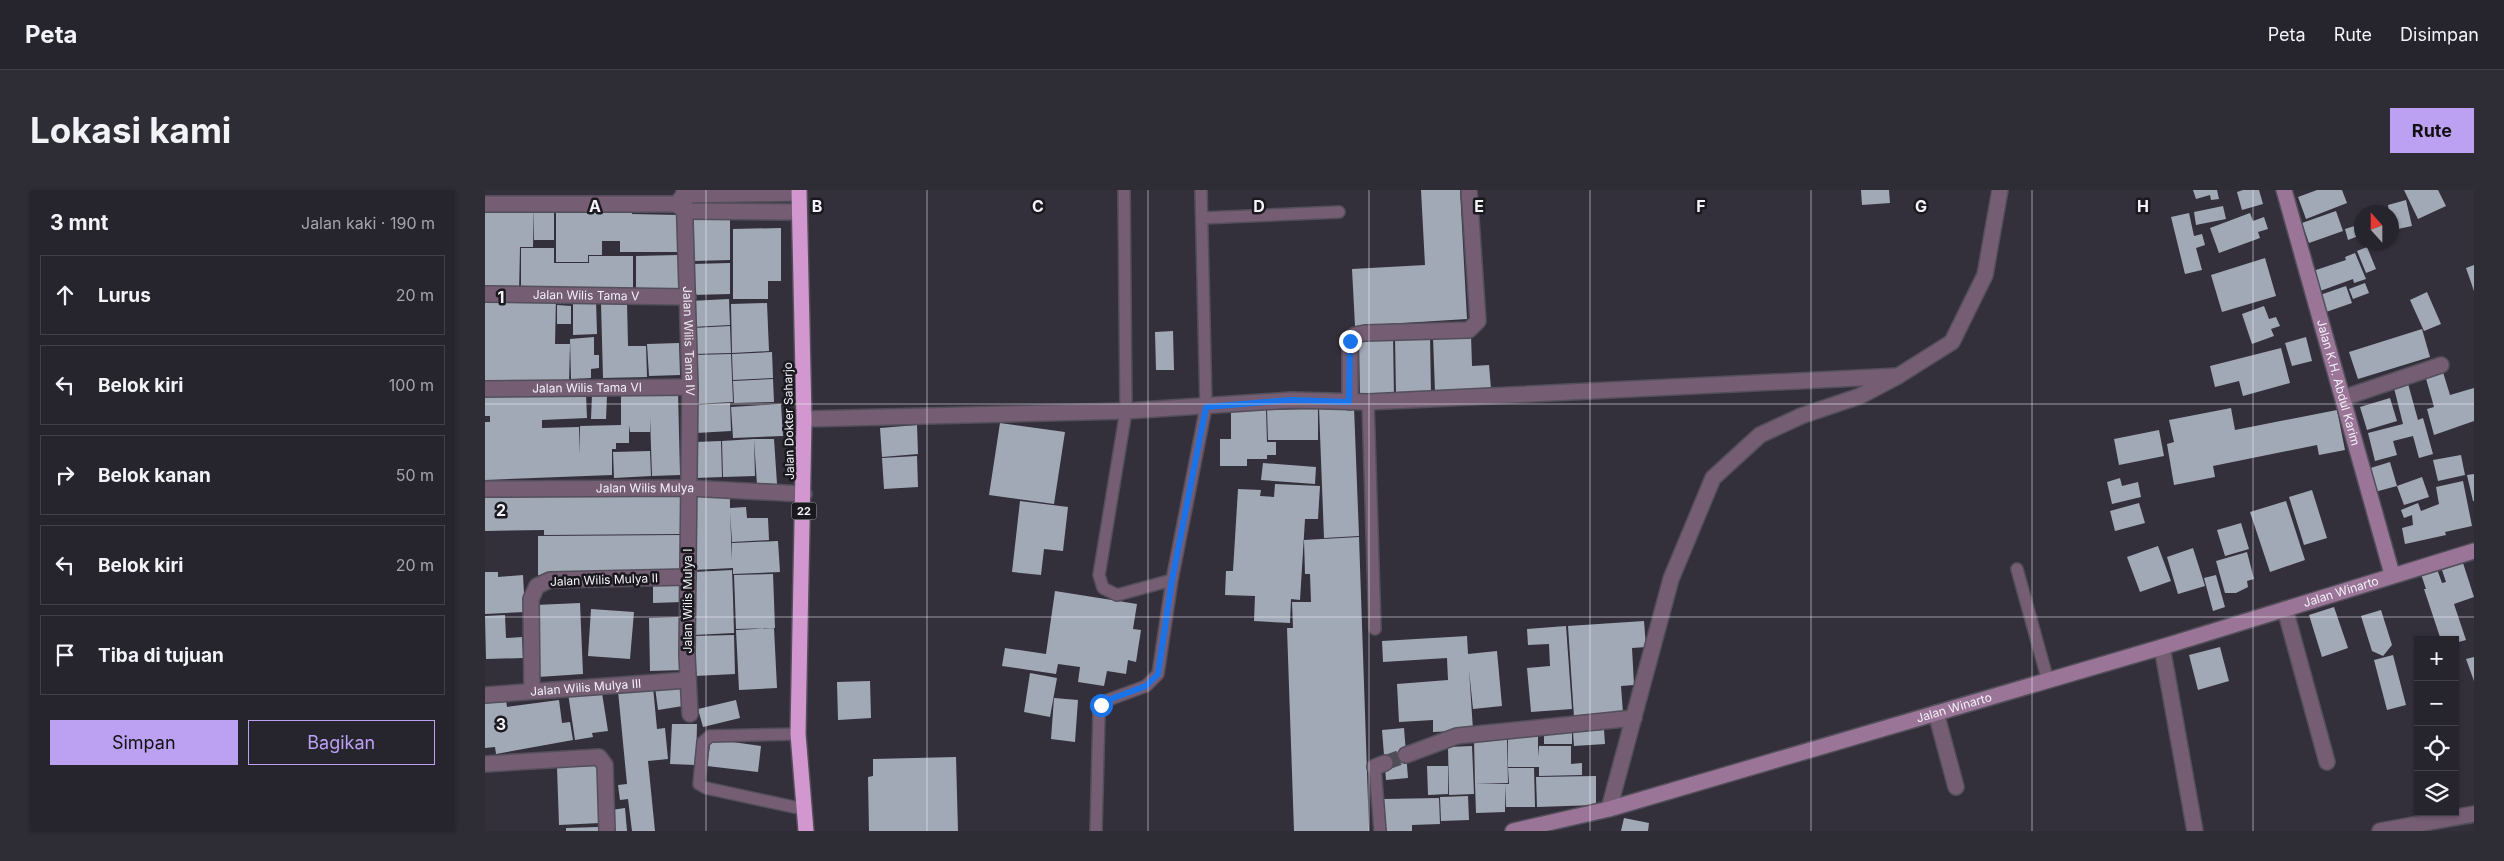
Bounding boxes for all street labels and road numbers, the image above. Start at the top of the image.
street label: Jalan Wilis Tama IV [680,286,698,396]
street label: Jalan Wilis Tama V [533,287,639,303]
street label: Jalan K.H. Abdul Karim [2314,318,2363,447]
street label: Jalan Dokter Saharjo [780,362,797,480]
street label: Jalan Wilis Tama VI [532,379,642,396]
street label: Jalan Wilis Mulya [596,480,695,495]
road number: 22 [791,502,817,520]
street label: Jalan Wilis Mulya I [680,549,695,653]
street label: Jalan Wilis Mulya II [550,570,658,589]
street label: Jalan Winarto [2301,573,2380,610]
street label: Jalan Wilis Mulya III [530,675,642,699]
street label: Jalan Winarto [1914,689,1993,726]

